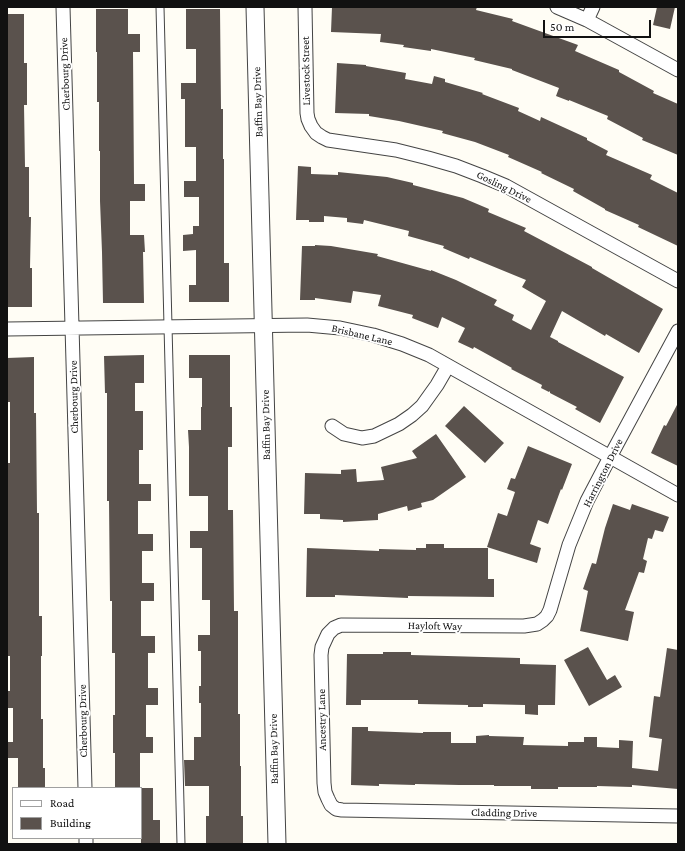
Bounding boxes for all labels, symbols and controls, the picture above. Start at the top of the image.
scale bar [545,12,653,38]
text: 50 m [550,20,574,34]
street label: Livestock Street [299,36,313,106]
street label: Cherbourg Drive [57,37,73,111]
street label: Baffin Bay Drive [250,67,266,137]
street label: Gosling Drive [474,168,534,206]
street label: Brisbane Lane [330,322,394,348]
street label: Cherbourg Drive [67,360,81,434]
street label: Baffin Bay Drive [259,390,273,460]
street label: Harrington Drive [580,437,626,509]
street label: Hayloft Way [408,619,462,633]
street label: Cherbourg Drive [76,684,90,758]
street label: Ancestry Lane [315,689,329,751]
street label: Baffin Bay Drive [267,714,281,784]
legend [12,787,142,839]
text: Road [50,796,74,810]
street label: Cladding Drive [471,806,537,820]
text: Building [50,816,91,830]

